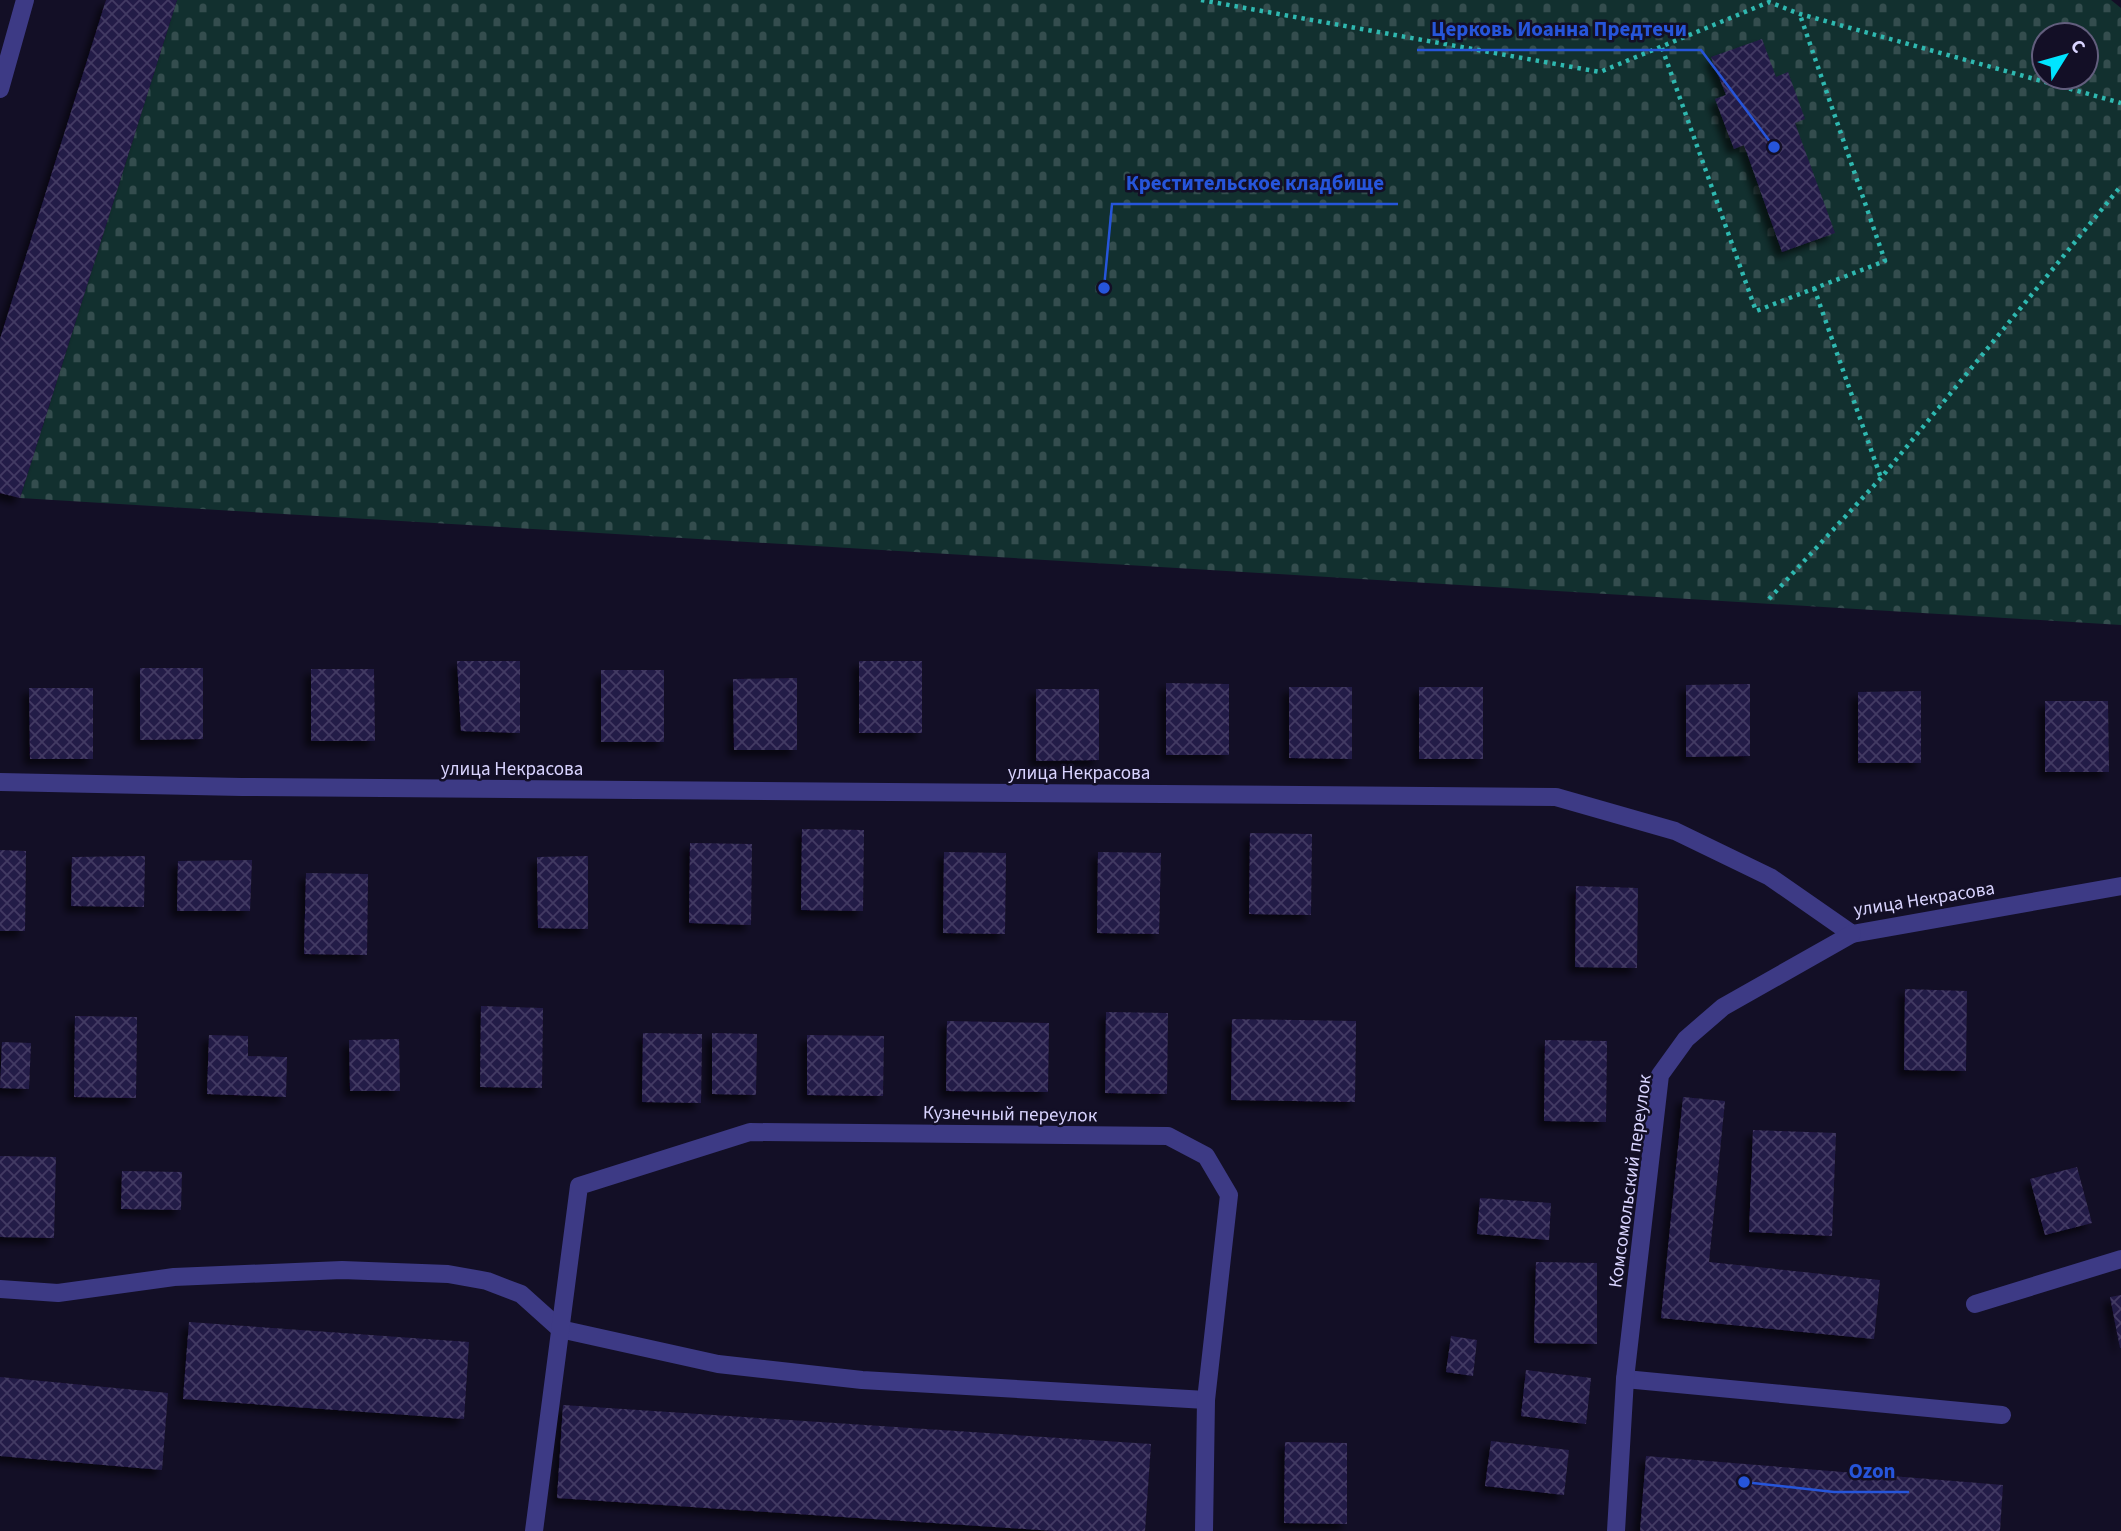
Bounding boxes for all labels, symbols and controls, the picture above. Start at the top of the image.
callout: Церковь Иоанна Предтечи [1417,8,1701,50]
text: Церковь Иоанна Предтечи [1431,14,1687,44]
north arrow [2030,21,2100,91]
text: С [2063,34,2091,59]
callout: Крестительское кладбище [1112,162,1398,204]
text: Крестительское кладбище [1126,168,1384,198]
street label: улица Некрасова [441,756,583,783]
street label: улица Некрасова [1008,760,1150,787]
street label: улица Некрасова [1852,875,1997,924]
street label: Комсомольский переулок [1602,1072,1659,1290]
street label: Кузнечный переулок [923,1099,1098,1130]
callout: Ozon [1834,1450,1909,1492]
text: Ozon [1848,1456,1896,1486]

